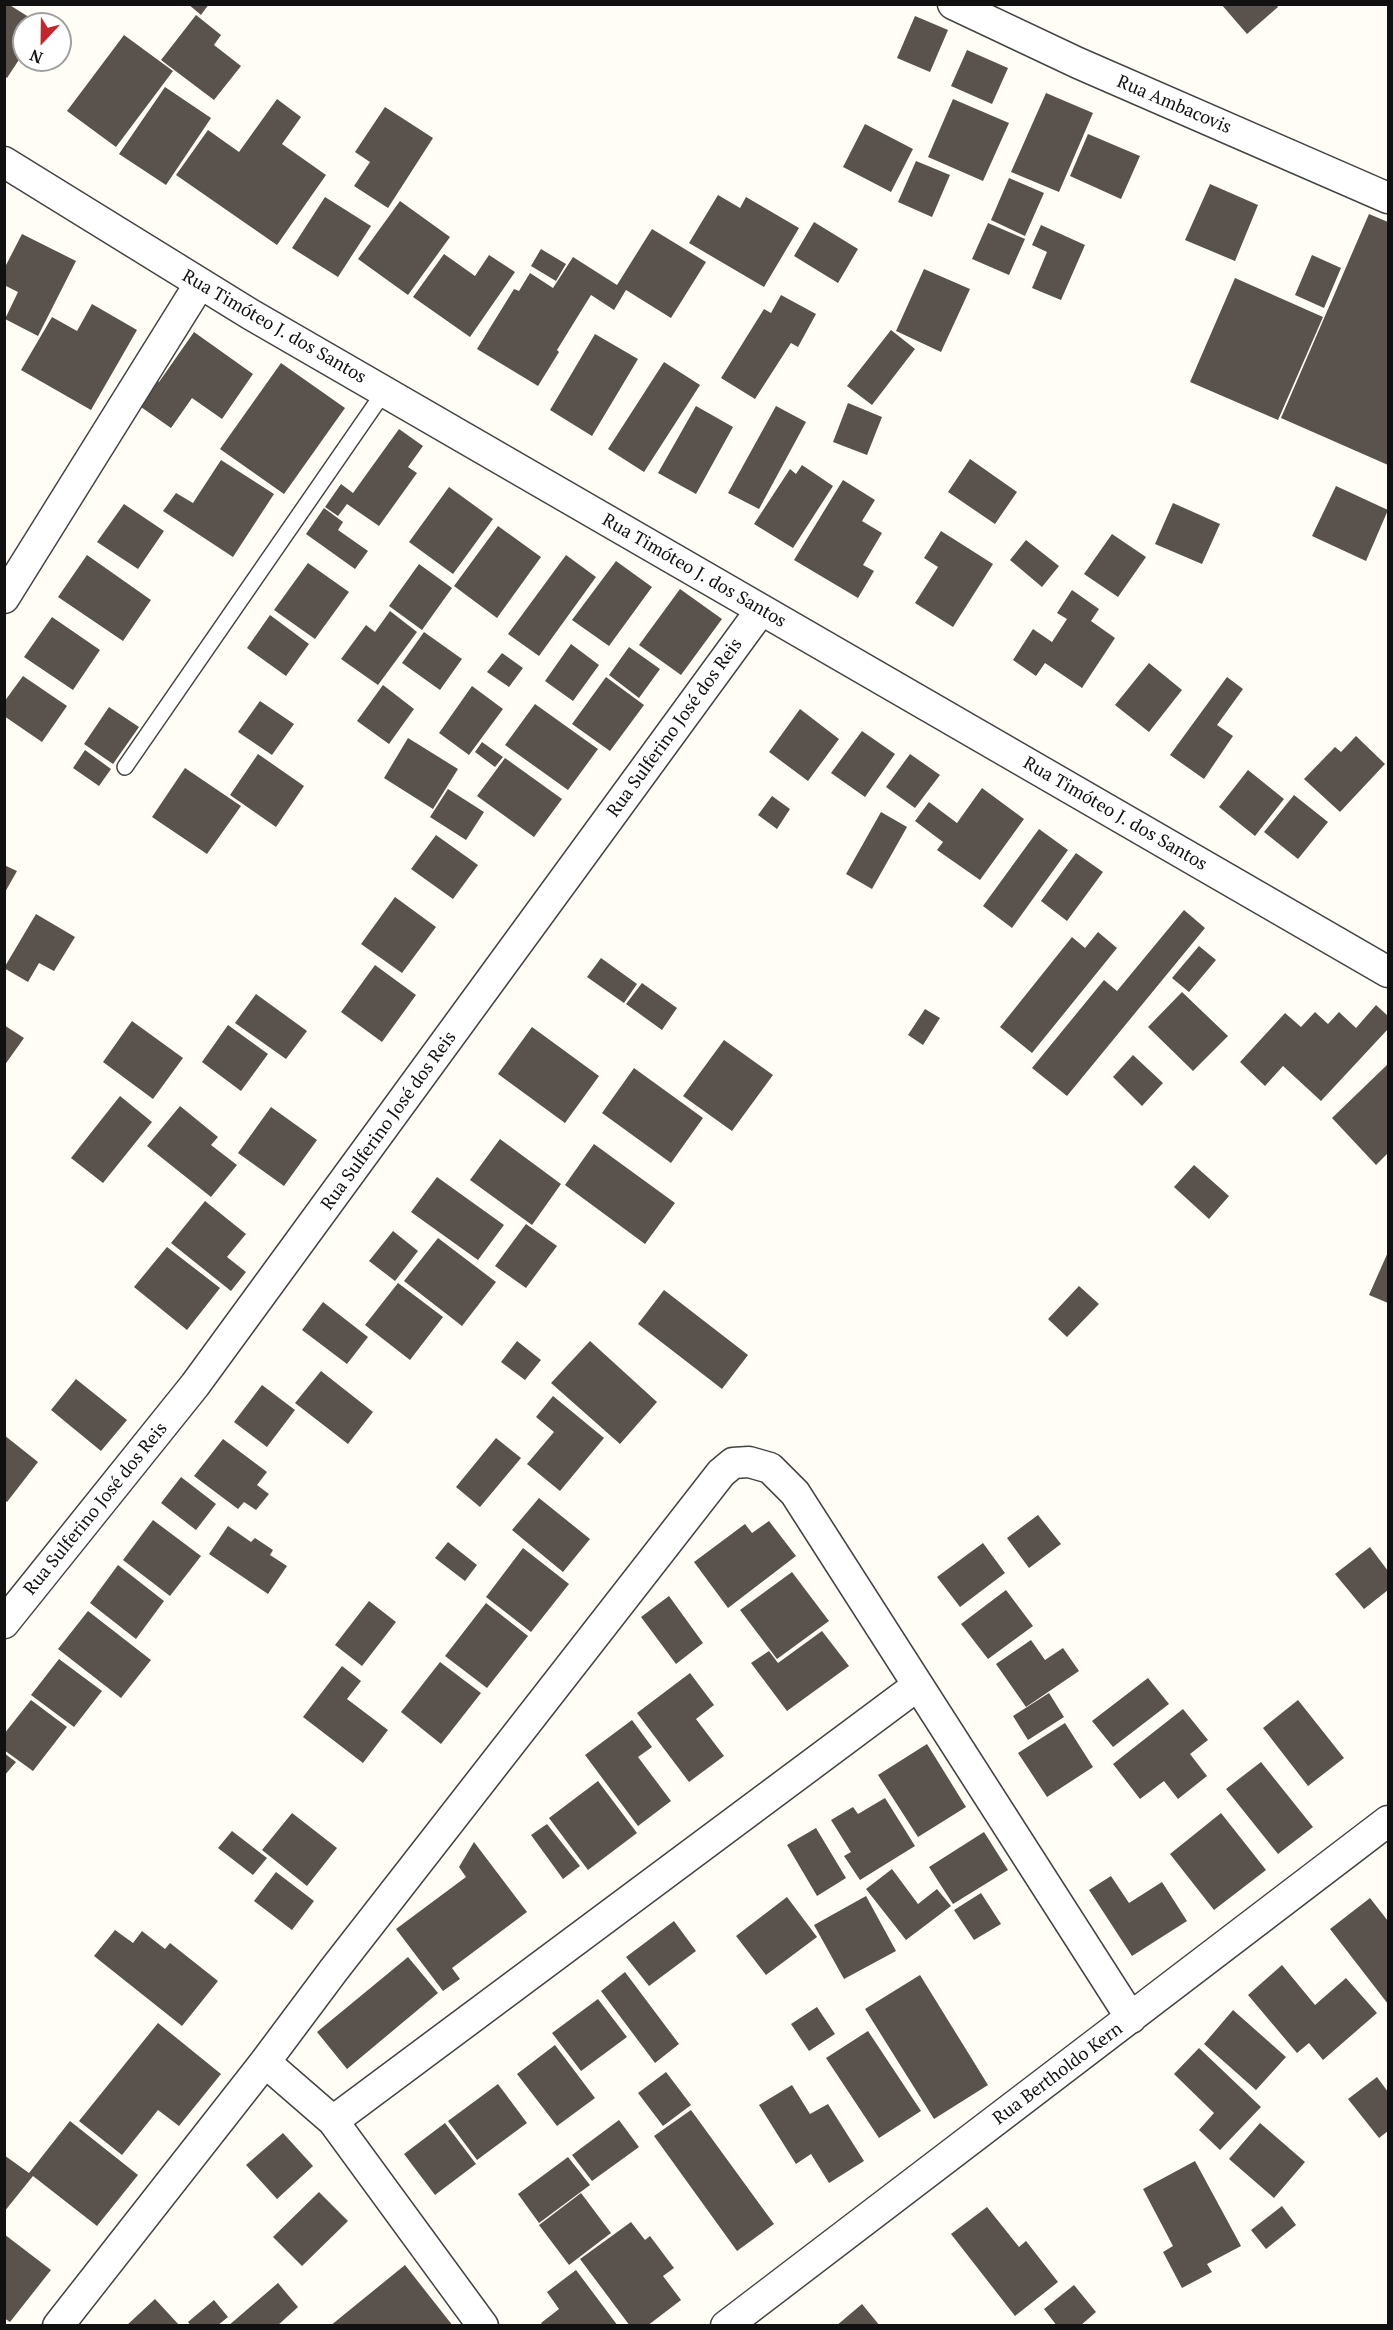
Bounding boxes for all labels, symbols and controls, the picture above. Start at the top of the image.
north arrow [12,12,72,72]
text: N [26,44,46,69]
street label: Rua Ambacovis [1114,71,1234,139]
street label: Rua Timóteo J. dos Santos [178,265,370,389]
street label: Rua Timóteo J. dos Santos [598,509,790,633]
street label: Rua Sulferino José dos Reis [603,634,747,822]
street label: Rua Timóteo J. dos Santos [1019,752,1211,876]
street label: Rua Sulferino José dos Reis [317,1027,461,1215]
street label: Rua Sulferino José dos Reis [20,1418,172,1600]
street label: Rua Bertholdo Kern [989,2018,1127,2130]

